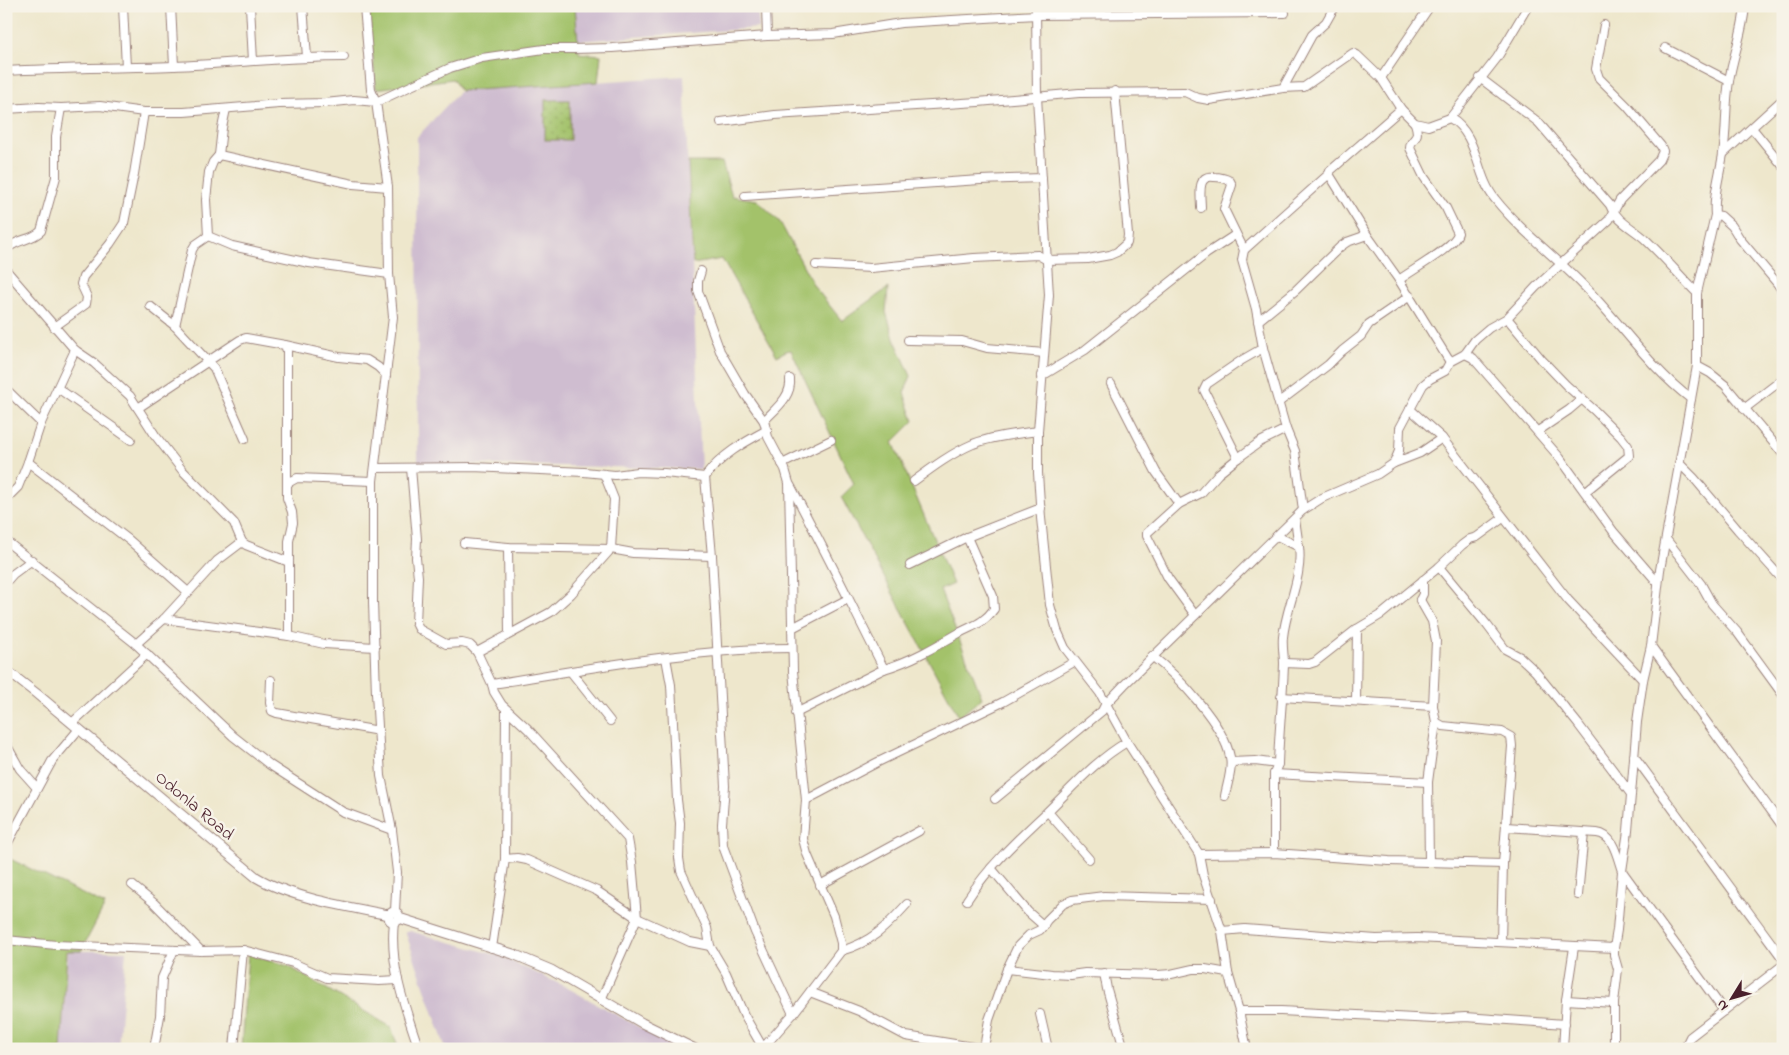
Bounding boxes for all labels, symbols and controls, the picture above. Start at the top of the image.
street label: Odonla Road [148,766,239,848]
north arrow [1706,972,1756,1022]
text: N [1712,995,1734,1015]

